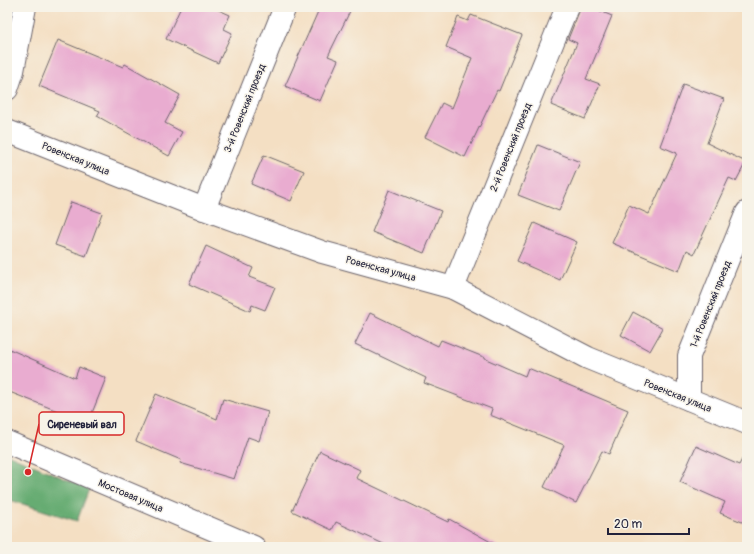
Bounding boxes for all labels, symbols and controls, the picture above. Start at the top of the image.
street label: 3-й Ровенский проезд [222,62,268,154]
street label: 2-й Ровенский проезд [488,101,534,193]
street label: Ровенская улица [40,140,112,178]
street label: Ровенская улица [344,254,417,284]
street label: 1-й Ровенский проезд [688,259,734,350]
street label: Ровенская улица [642,377,714,415]
callout: Сиреневый вал [39,412,124,435]
text: Сиреневый вал [47,418,117,431]
street label: Мостовая улица [96,477,165,515]
scale bar [608,510,689,536]
text: 20 m [614,517,643,532]

